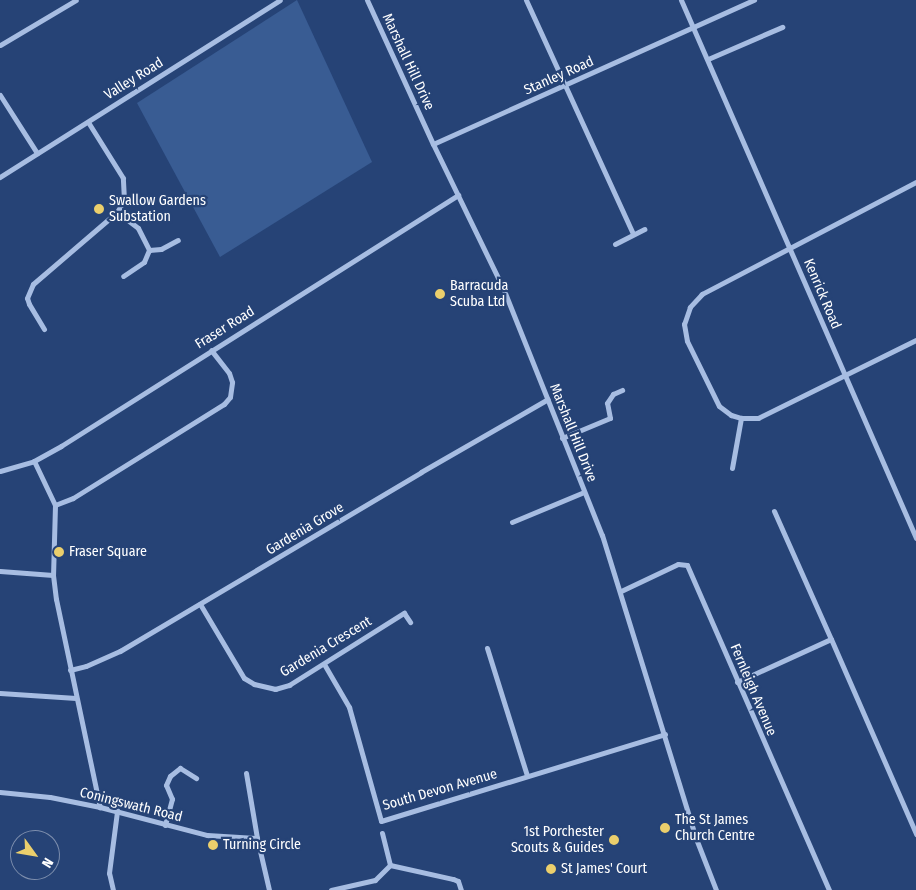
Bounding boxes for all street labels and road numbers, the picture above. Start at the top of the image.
street label: Marshall Hill Drive [378,11,438,113]
street label: Stanley Road [521,53,597,99]
street label: Valley Road [102,54,166,104]
street label: Kenrick Road [800,256,844,332]
street label: Fraser Road [192,303,258,353]
street label: Marshall Hill Drive [546,381,600,485]
street label: Gardenia Grove [263,499,347,559]
street label: Gardenia Crescent [277,613,375,681]
street label: Fernleigh Avenue [726,642,780,738]
street label: South Devon Avenue [381,766,499,814]
street label: Coningswath Road [78,784,184,826]

